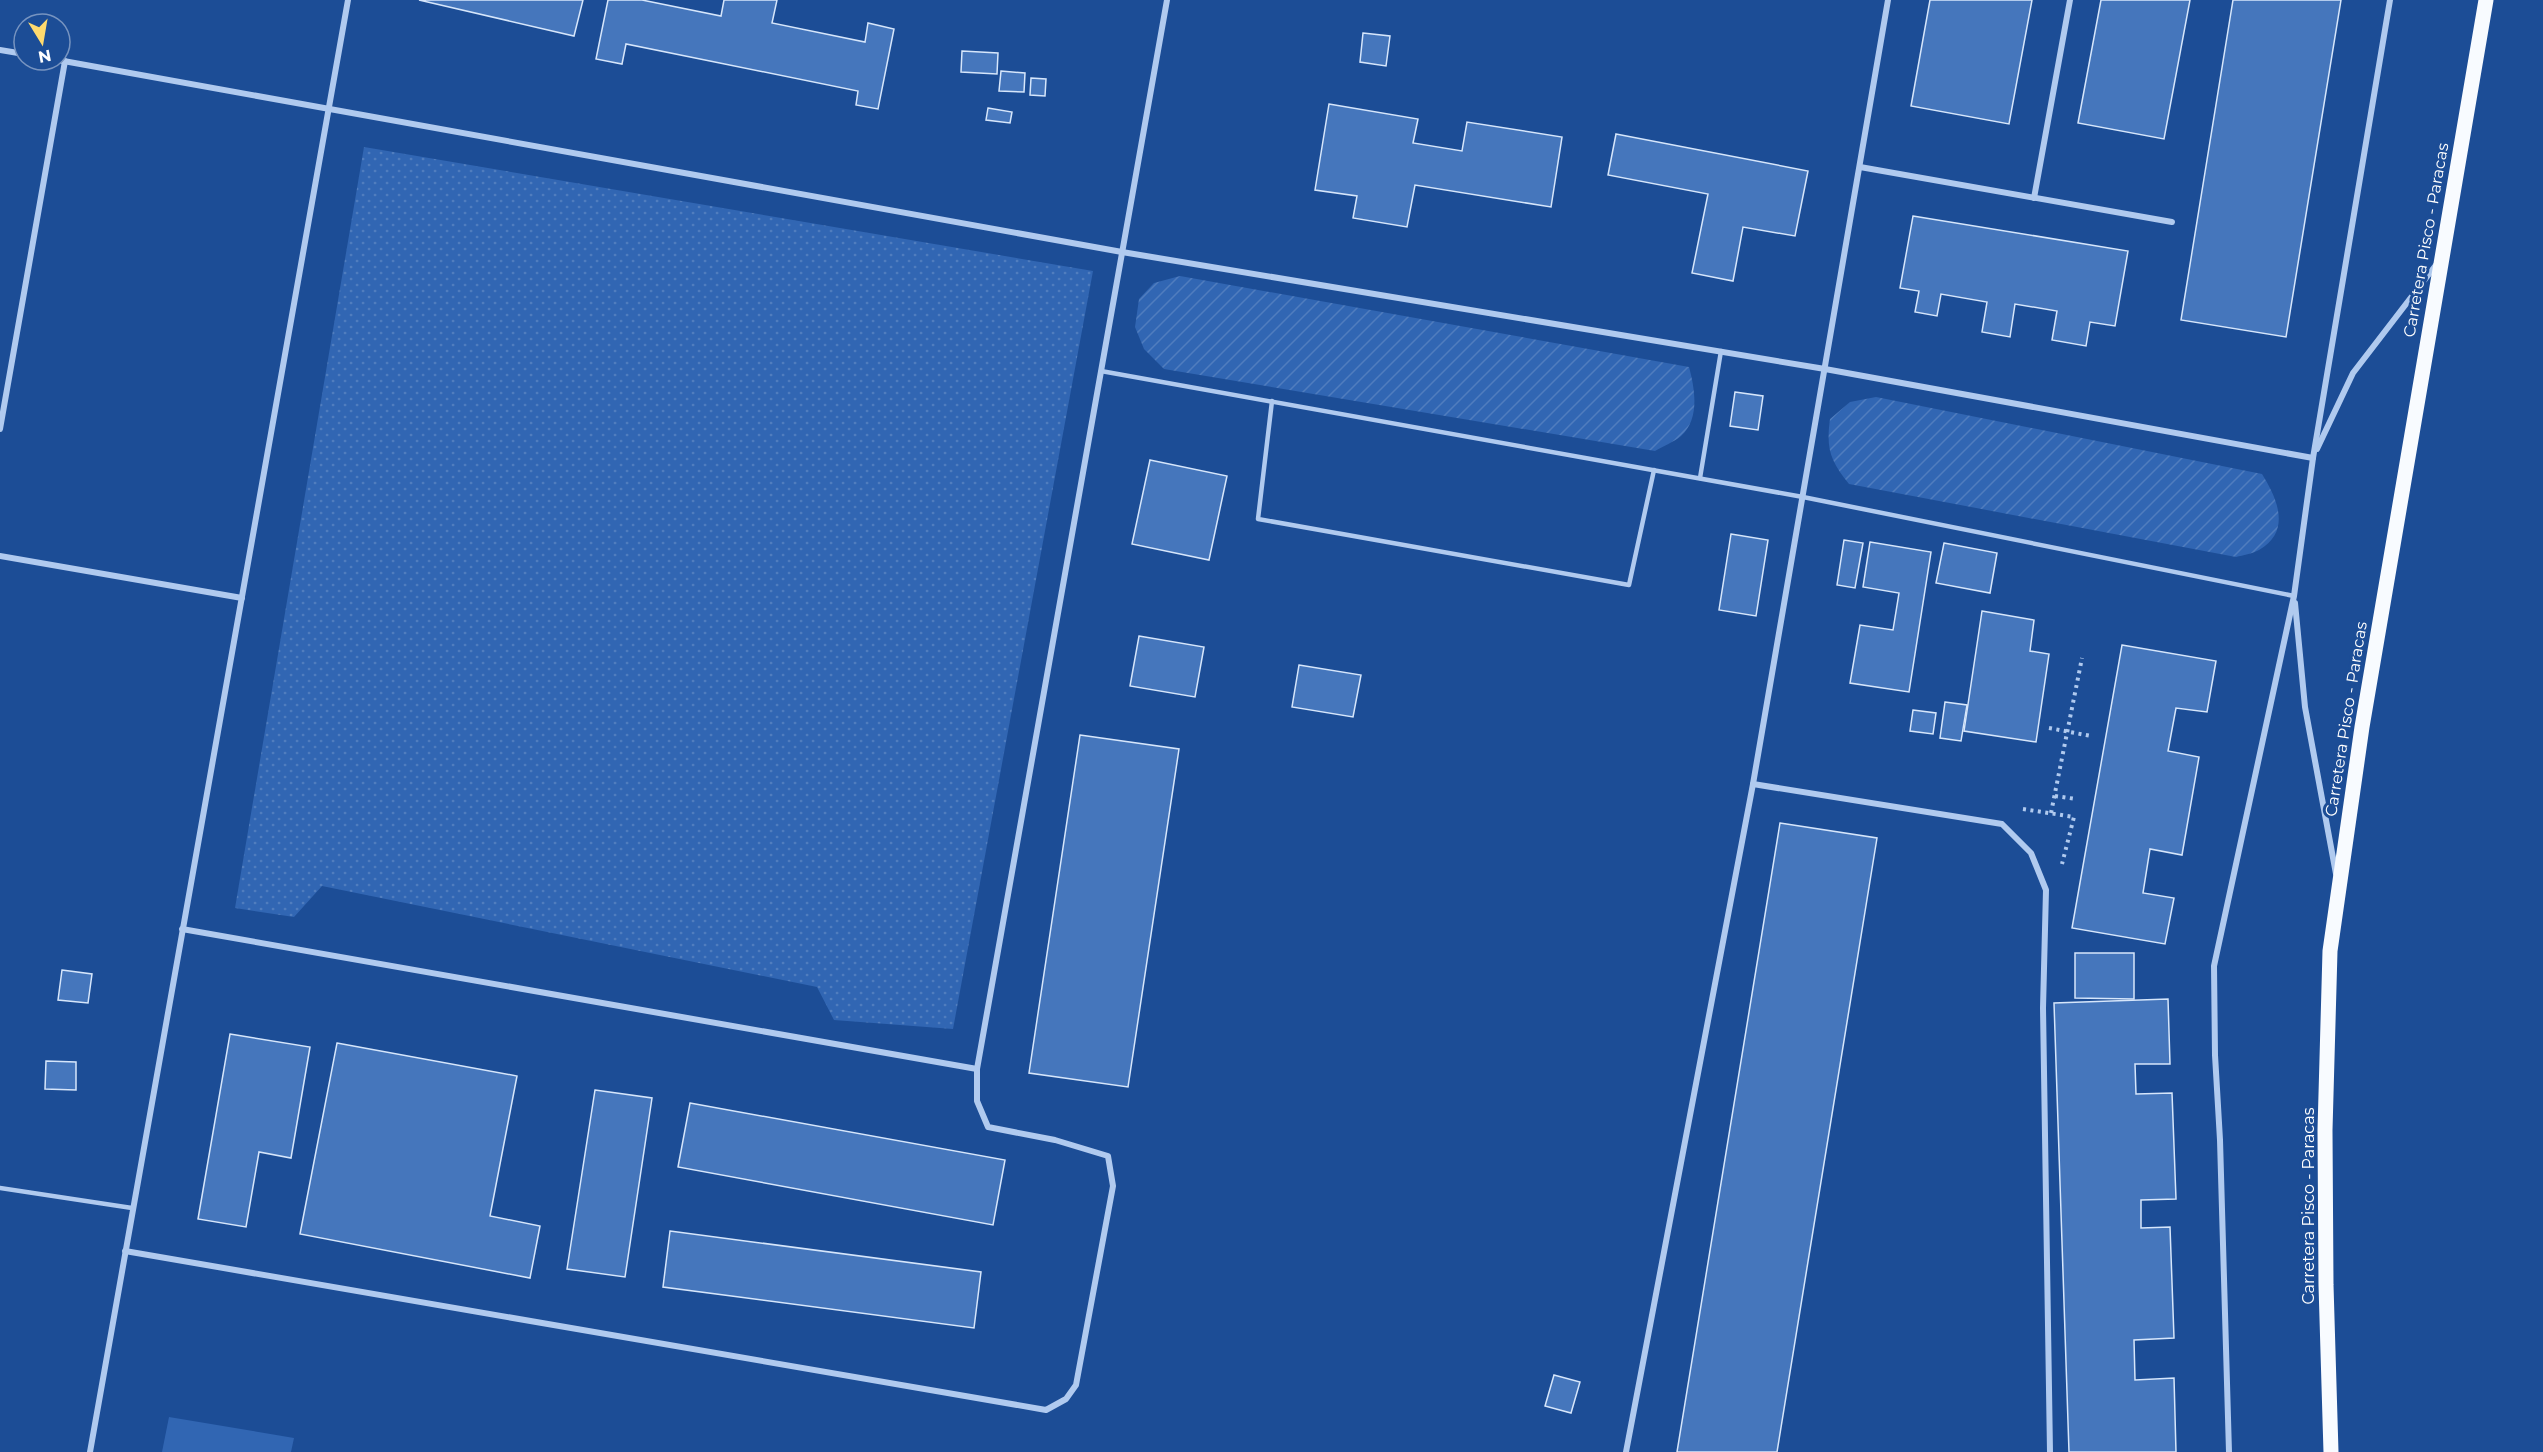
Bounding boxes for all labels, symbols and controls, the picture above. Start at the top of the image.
north arrow [12,12,72,72]
text: N [37,46,53,67]
street label: Carretera Pisco - Paracas [2400,141,2453,339]
street label: Carretera Pisco - Paracas [2321,620,2371,818]
street label: Carretera Pisco - Paracas [2299,1107,2318,1305]

